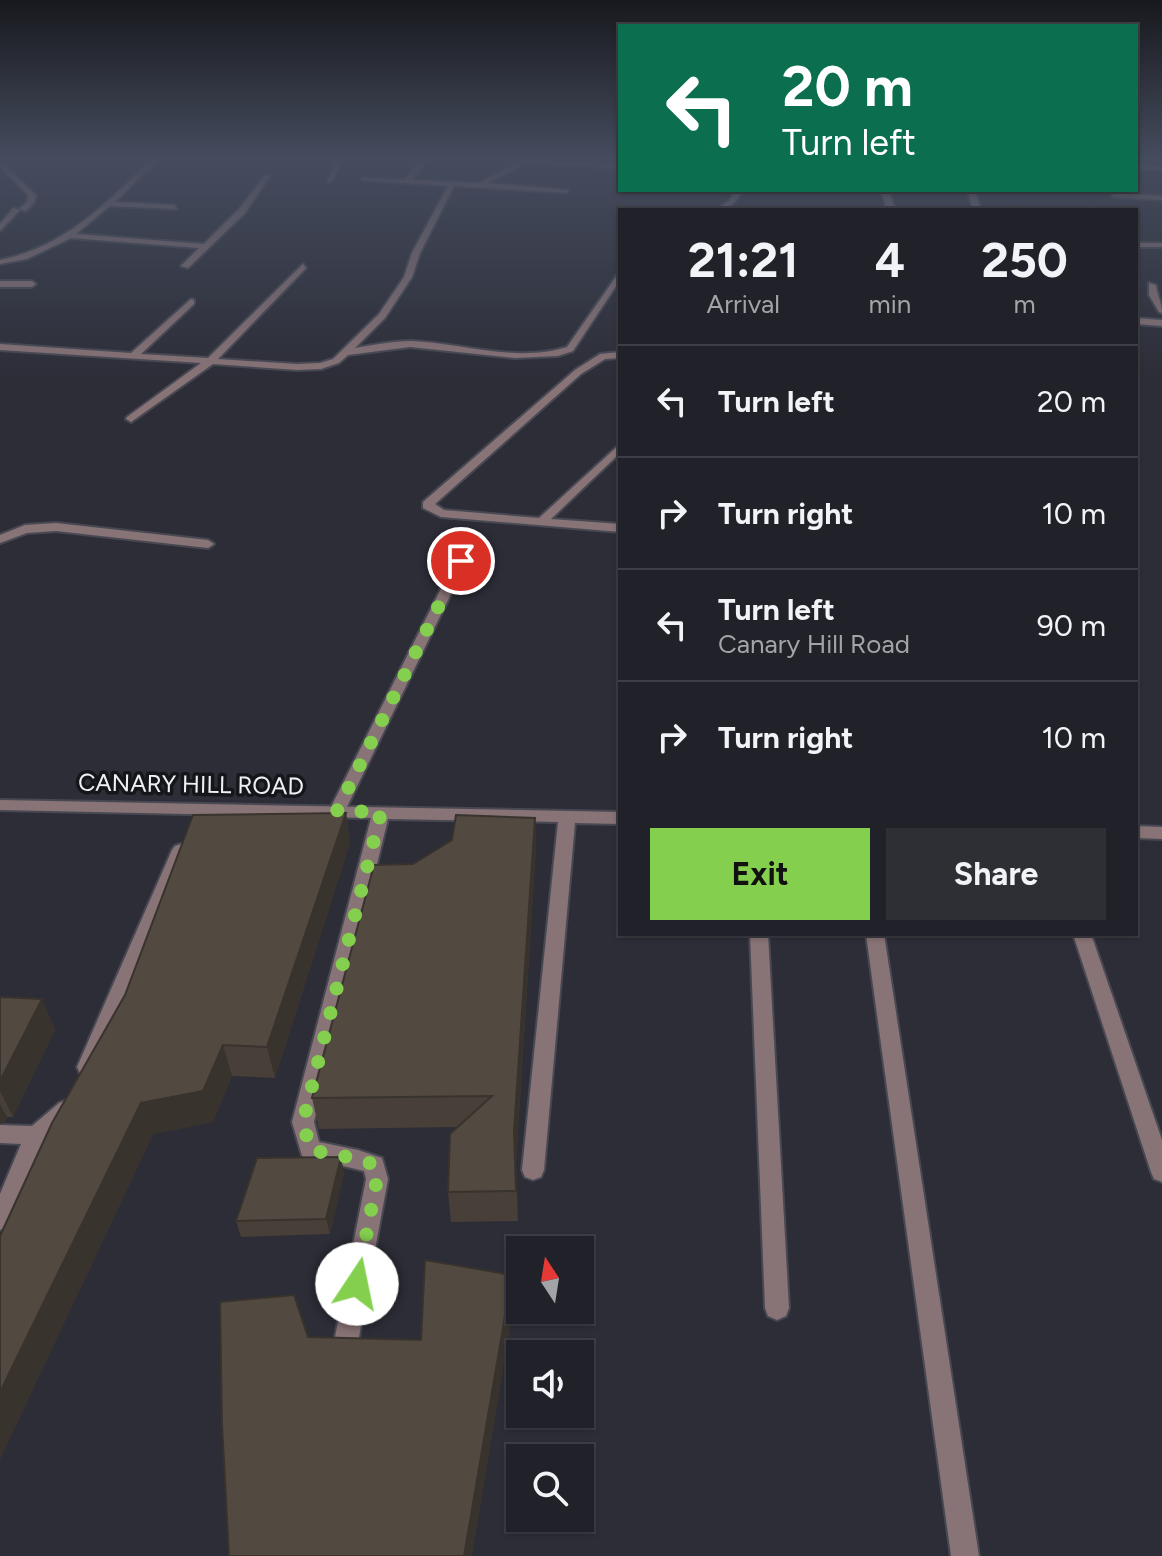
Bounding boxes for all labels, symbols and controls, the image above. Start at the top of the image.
text: 20 m [782,53,913,120]
icon: left [650,56,754,160]
text: Turn left [782,121,916,164]
text: 21:21 [688,231,799,289]
text: 4 [875,231,905,289]
text: 250 [981,231,1068,289]
text: Arrival [707,288,780,320]
text: min [869,288,911,320]
text: m [1014,288,1036,320]
icon: left [650,379,694,423]
text: Turn left [718,383,835,420]
text: 20 m [1037,383,1106,420]
icon: right [650,491,694,535]
text: Turn right [718,495,853,532]
text: 10 m [1041,495,1106,532]
pin [427,527,495,595]
icon: arrive [439,539,483,583]
text: Turn left [718,591,835,628]
icon: left [650,603,694,647]
text: 90 m [1037,607,1106,644]
text: Canary Hill Road [718,628,910,660]
icon: right [650,715,694,759]
text: Turn right [718,719,853,756]
text: 10 m [1041,719,1106,756]
street label: CANARY HILL ROAD [78,768,304,800]
button: Exit [650,828,870,920]
button: Share [886,828,1106,920]
north arrow [506,1236,594,1324]
map controls [506,1236,594,1532]
position arrow [315,1242,399,1326]
button: sound [506,1340,594,1428]
button: search [506,1444,594,1532]

